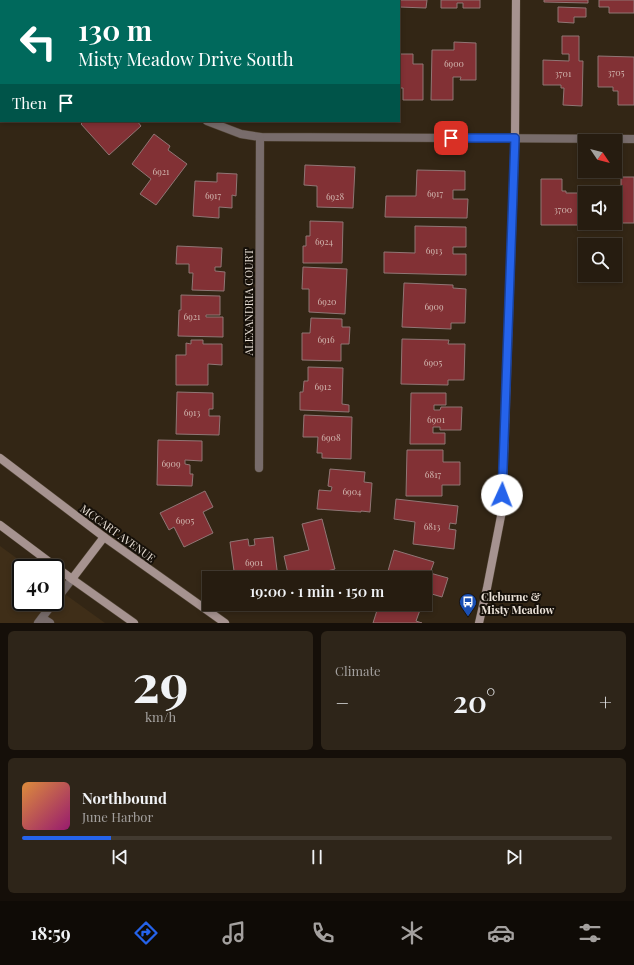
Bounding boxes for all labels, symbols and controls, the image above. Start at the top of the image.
text: 130 m [78,11,152,48]
icon: left [12,16,64,68]
text: Misty Meadow Drive South [78,47,293,71]
house number: 6900 [444,57,464,69]
house number: 3705 [608,66,625,78]
house number: 3701 [555,67,572,79]
icon: arrive [55,92,77,114]
text: Then [12,93,47,113]
pin [434,121,468,155]
icon: arrive [440,127,462,149]
north arrow [578,134,622,178]
map controls [578,134,622,282]
house number: 6921 [153,165,170,177]
button: sound [578,186,622,230]
house number: 6917 [427,187,443,199]
house number: 6917 [205,189,221,201]
house number: 6928 [326,190,344,202]
house number: 3700 [554,203,572,215]
house number: 6924 [315,235,334,247]
button: search [578,238,622,282]
house number: 6913 [426,244,442,256]
street label: ALEXANDRIA COURT [241,248,256,356]
house number: 6920 [318,295,336,307]
house number: 6909 [424,300,444,312]
house number: 6921 [184,310,201,322]
house number: 6916 [317,333,335,345]
house number: 6905 [424,356,442,368]
house number: 6912 [315,380,331,392]
house number: 6913 [184,406,200,418]
house number: 6901 [427,413,446,425]
house number: 6908 [321,431,341,443]
house number: 6909 [161,457,181,469]
house number: 6817 [425,468,441,480]
position arrow [481,474,523,516]
house number: 6904 [342,485,362,497]
street label: MCCART AVENUE [77,501,159,565]
house number: 6905 [176,514,194,526]
house number: 6813 [424,520,440,532]
house number: 6901 [245,556,264,568]
speed limit sign: 40 [12,559,64,611]
text: 19:00 · 1 min · 150 m [250,581,384,601]
place label: Cleburne & Misty Meadow [481,589,554,617]
bus stop icon: Cleburne & Misty Meadow [458,592,478,617]
text: 29 [133,647,188,716]
text: Climate [335,662,381,679]
text: 20° [453,681,495,721]
text: − [335,687,349,717]
text: + [599,687,612,717]
text: km/h [145,708,176,725]
text: Northbound [82,788,167,808]
text: June Harbor [82,808,153,825]
icon: previous [109,846,131,868]
icon: pause [306,846,328,868]
icon: next [503,846,525,868]
icon: directions [132,919,160,947]
icon: music [220,919,248,947]
icon: phone [309,919,337,947]
icon: climate [398,919,426,947]
icon: car [487,919,515,947]
icon: filters [576,919,604,947]
text: 18:59 [30,921,71,945]

